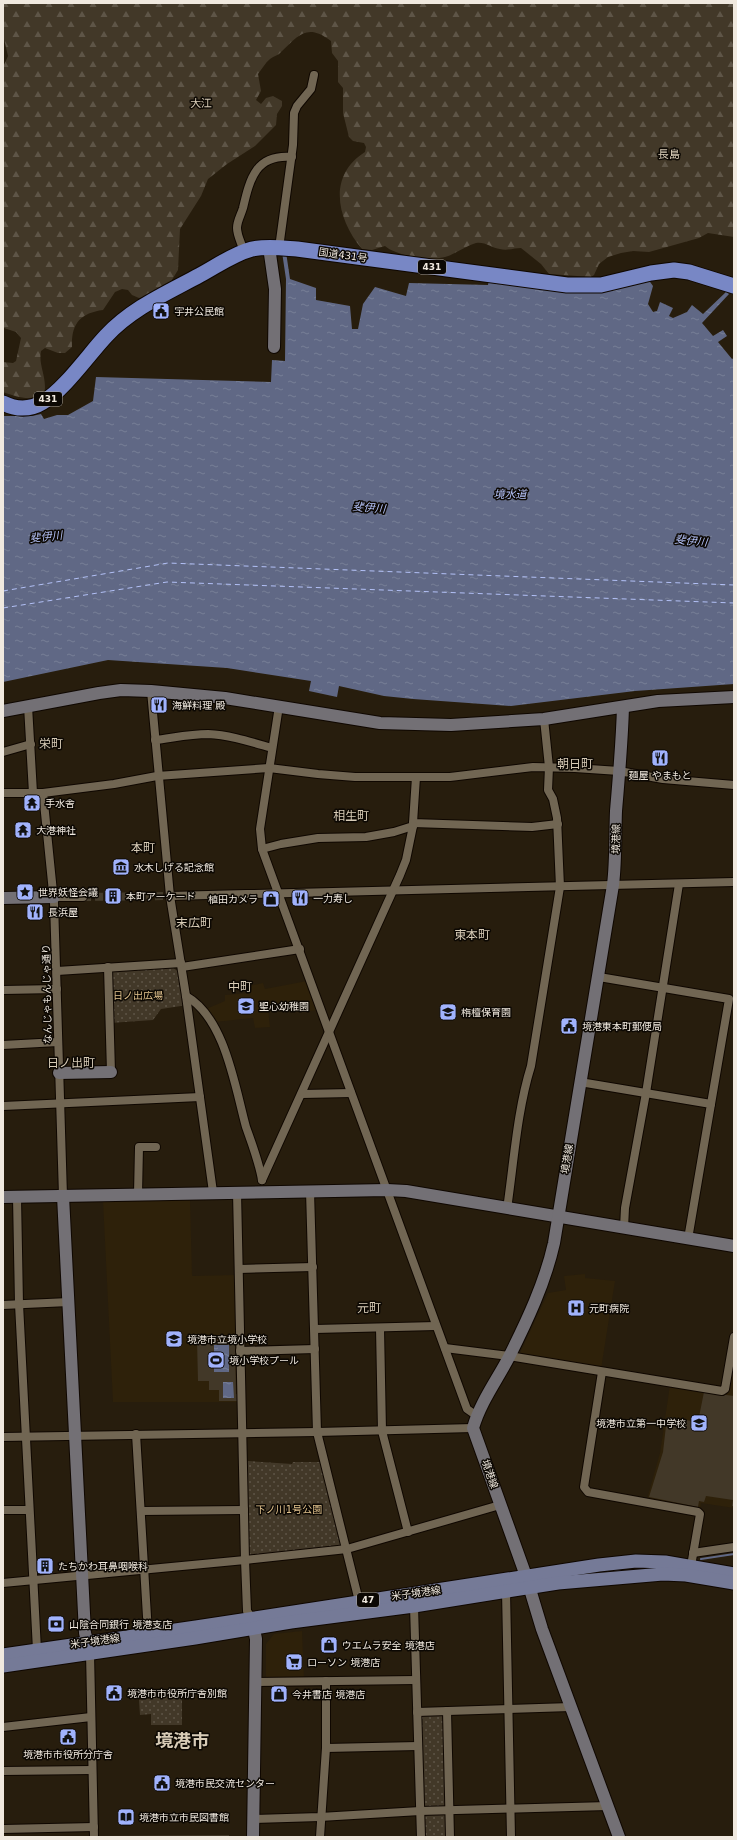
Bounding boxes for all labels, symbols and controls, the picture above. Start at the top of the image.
district label: 大江 [190,97,212,110]
district label: 長島 [658,148,680,161]
street label: 国道431号 [318,246,368,264]
road number: 431 [418,260,446,274]
public building icon: 宇井公民館 [151,301,171,321]
place label: 宇井公民館 [174,306,224,317]
road number: 431 [34,392,62,406]
water label: 境水道 [494,488,528,501]
water label: 斐伊川 [352,500,387,516]
water label: 斐伊川 [29,529,64,545]
water label: 斐伊川 [674,533,709,549]
restaurant icon: 海鮮料理 殿 [149,695,169,715]
place label: 海鮮料理 殿 [172,700,225,711]
district label: 栄町 [39,737,63,751]
restaurant icon: 麺屋 やまもと [650,748,670,768]
district label: 朝日町 [557,757,593,771]
place label: 麺屋 やまもと [629,770,691,781]
temple icon: 手水舎 [22,793,42,813]
place label: 手水舎 [45,798,75,809]
district label: 相生町 [333,809,369,823]
temple icon: 大港神社 [13,820,33,840]
street label: 境港線 [610,824,622,854]
place label: 大港神社 [36,825,76,836]
district label: 本町 [131,841,155,855]
museum icon: 水木しげる記念館 [111,857,131,877]
place label: 水木しげる記念館 [134,862,214,873]
place icon: 世界妖怪会議 [15,882,35,902]
building icon: 本町アーケード [103,886,123,906]
place label: 世界妖怪会議 [38,887,98,898]
restaurant icon: 一力寿し [290,888,310,908]
shop icon: 植田カメラ [261,889,281,909]
place label: 本町アーケード [126,891,195,902]
place label: 一力寿し [313,893,353,904]
place label: 植田カメラ [208,894,258,905]
restaurant icon: 長浜屋 [25,902,45,922]
place label: 長浜屋 [48,907,78,918]
district label: 末広町 [176,916,212,930]
district label: 東本町 [454,928,490,942]
street label: なんじゃもんじゃ通り [41,944,53,1044]
district label: 中町 [228,980,252,994]
park label: 日ノ出広場 [113,990,163,1001]
school or university icon: 聖心幼稚園 [236,996,256,1016]
place label: 聖心幼稚園 [259,1001,309,1012]
school or university icon: 栴檀保育園 [438,1002,458,1022]
place label: 栴檀保育園 [461,1007,511,1018]
public building icon: 境港東本町郵便局 [559,1016,579,1036]
place label: 境港東本町郵便局 [582,1021,662,1032]
district label: 日ノ出町 [47,1056,95,1070]
street label: 境港線 [559,1143,575,1175]
hospital icon: 元町病院 [566,1298,586,1318]
district label: 元町 [357,1301,381,1315]
place label: 元町病院 [589,1303,629,1314]
school or university icon: 境港市立境小学校 [164,1329,184,1349]
place label: 境港市立境小学校 [187,1334,267,1345]
sports icon: 境小学校プール [206,1350,226,1370]
place label: 境小学校プール [229,1355,299,1366]
school or university icon: 境港市立第一中学校 [689,1413,709,1433]
place label: 境港市立第一中学校 [596,1418,686,1429]
street label: 境港線 [480,1458,500,1490]
park label: 下ノ川1号公園 [256,1504,322,1515]
building icon: たちかわ耳鼻咽喉科 [35,1556,55,1576]
place label: たちかわ耳鼻咽喉科 [58,1561,148,1572]
street label: 米子境港線 [390,1584,442,1602]
road number: 47 [357,1593,379,1607]
bank icon: 山陰合同銀行 境港支店 [46,1614,66,1634]
place label: 山陰合同銀行 境港支店 [69,1619,172,1630]
street label: 米子境港線 [69,1632,121,1650]
shop icon: ウエムラ安全 境港店 [319,1635,339,1655]
place label: ウエムラ安全 境港店 [342,1640,435,1651]
supermarket icon: ローソン 境港店 [284,1652,304,1672]
place label: ローソン 境港店 [307,1657,380,1668]
public building icon: 境港市市役所庁舎別館 [104,1683,124,1703]
shop icon: 今井書店 境港店 [269,1684,289,1704]
place label: 境港市市役所庁舎別館 [127,1688,227,1699]
place label: 今井書店 境港店 [292,1689,365,1700]
public building icon: 境港市市役所分庁舎 [58,1727,78,1747]
district label: 境港市 [155,1730,209,1751]
place label: 境港市市役所分庁舎 [23,1749,113,1760]
public building icon: 境港市民交流センター [152,1773,172,1793]
place label: 境港市民交流センター [175,1778,275,1789]
library icon: 境港市立市民図書館 [116,1807,136,1827]
place label: 境港市立市民図書館 [139,1812,229,1823]

